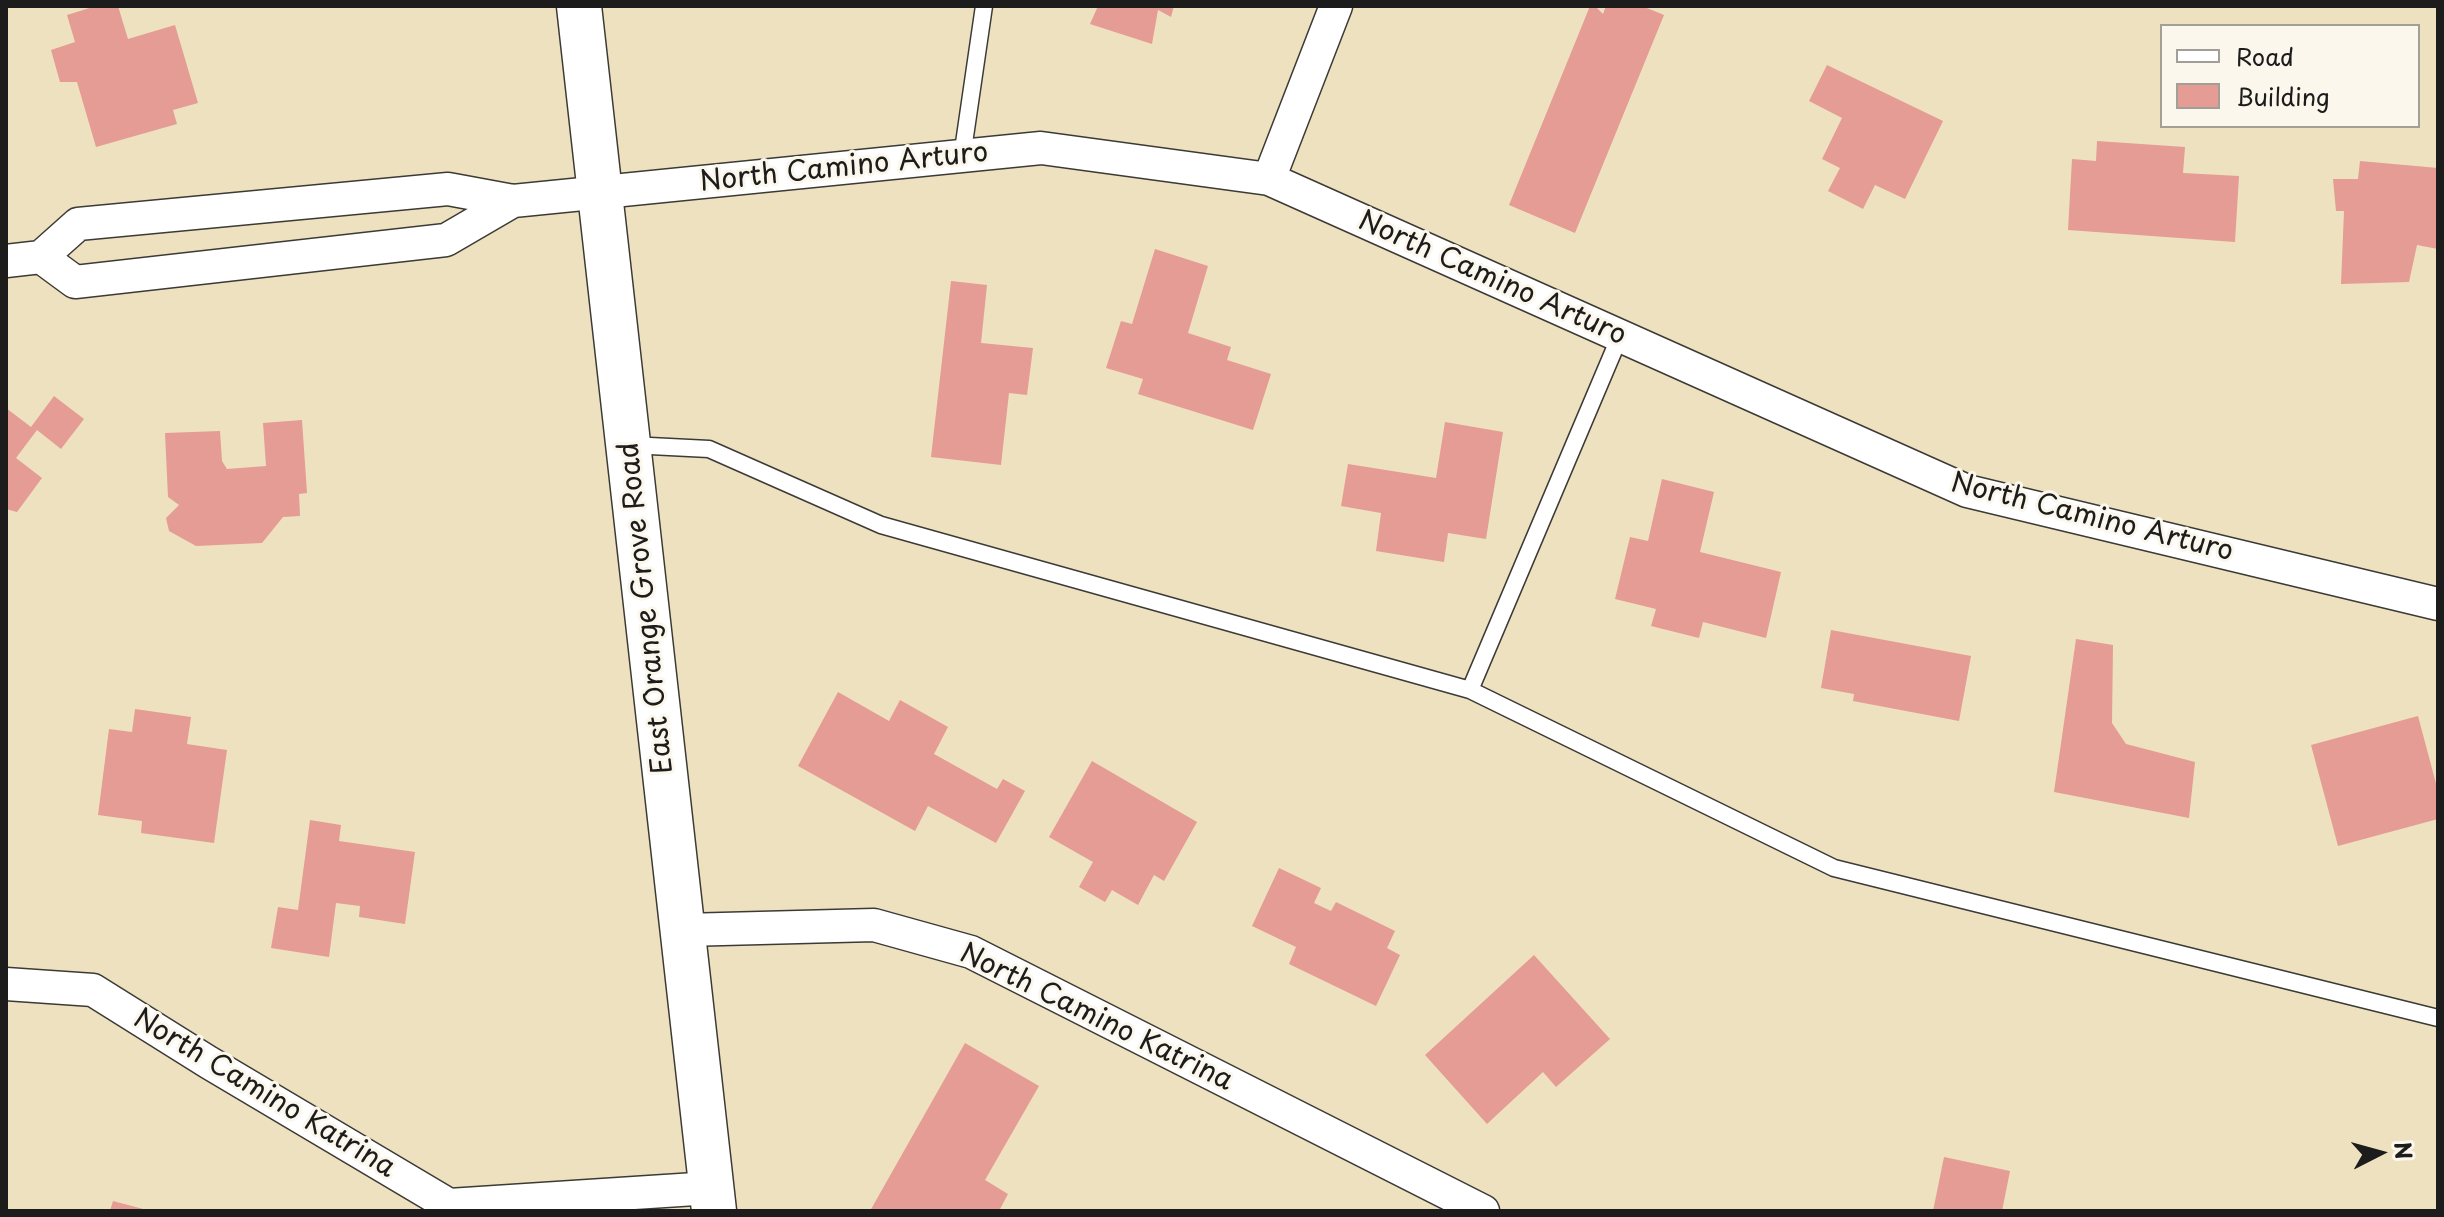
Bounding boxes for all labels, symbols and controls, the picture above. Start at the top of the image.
legend [2160,24,2420,128]
text: Road [2236,38,2294,74]
text: Building [2236,78,2330,114]
street label: North Camino Arturo [698,136,990,200]
street label: North Camino Arturo [1353,205,1631,353]
street label: East Orange Grove Road [613,440,681,776]
street label: North Camino Arturo [1947,467,2237,569]
street label: North Camino Katrina [954,937,1238,1099]
street label: North Camino Katrina [127,1002,401,1186]
north arrow [2340,1113,2420,1193]
text: N [2387,1140,2422,1161]

